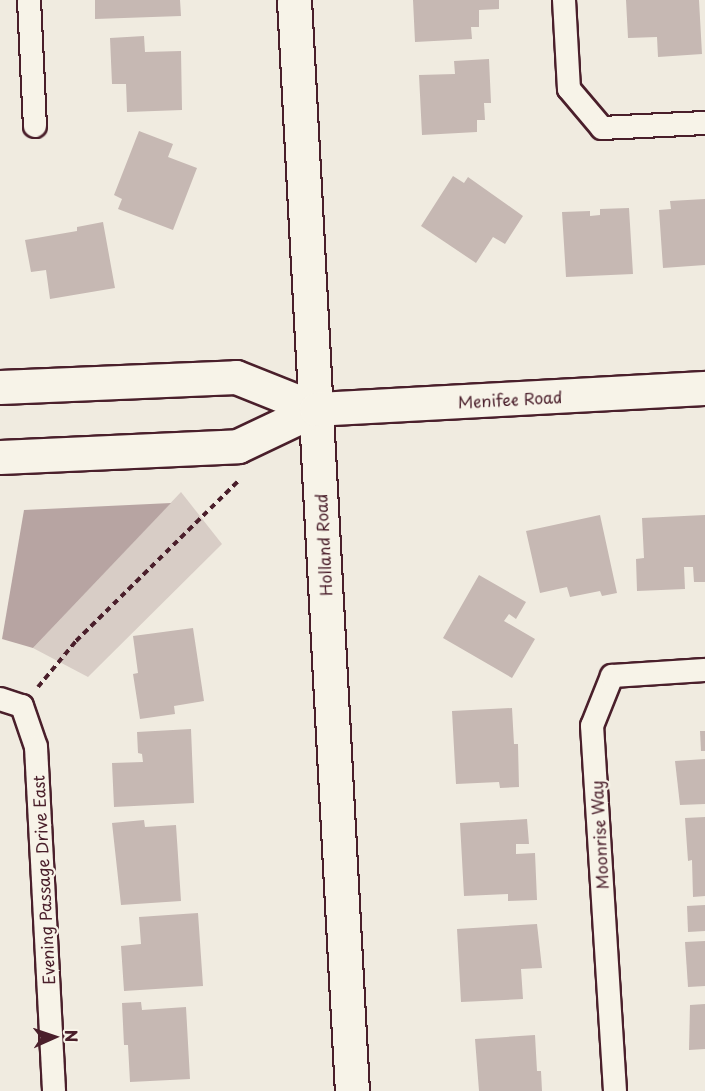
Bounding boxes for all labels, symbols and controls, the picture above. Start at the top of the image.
street label: Menifee Road [457,387,563,411]
street label: Holland Road [311,493,335,597]
street label: Evening Passage Drive East [28,775,58,985]
street label: Moonrise Way [587,780,611,890]
north arrow [24,1007,84,1067]
text: N [60,1029,84,1043]

